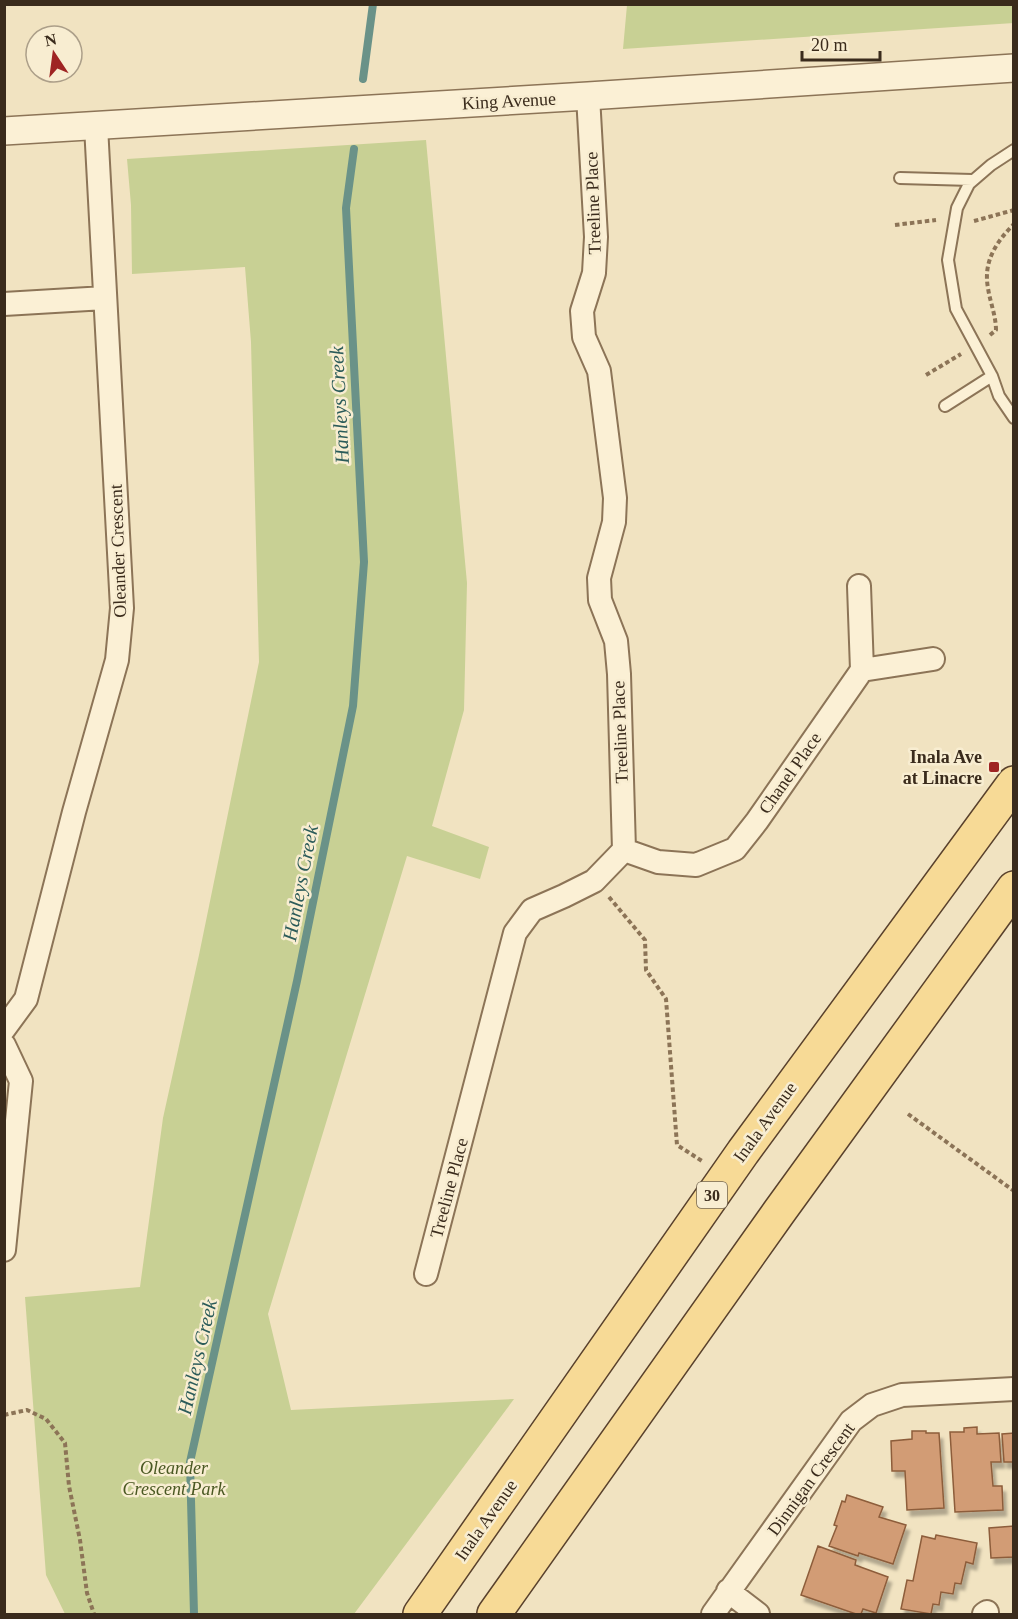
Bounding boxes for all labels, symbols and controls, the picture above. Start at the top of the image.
north arrow [24,24,84,84]
scale bar [802,24,880,62]
text: N [43,30,59,49]
text: 20 m [811,35,848,55]
street label: King Avenue [461,89,557,113]
street label: Treeline Place [581,151,605,255]
water label: Hanleys Creek [325,345,354,465]
street label: Oleander Crescent [106,484,130,618]
street label: Treeline Place [608,680,632,784]
street label: Chanel Place [755,729,825,817]
place label: Inala Ave at Linacre [903,747,982,788]
marker: Inala Ave at Linacre [987,760,1001,774]
water label: Hanleys Creek [278,822,323,944]
street label: Inala Avenue [729,1078,801,1166]
street label: Treeline Place [426,1136,472,1240]
road number: 30 [697,1182,727,1208]
water label: Hanleys Creek [173,1296,222,1418]
street label: Dinnigan Crescent [763,1419,859,1539]
park label: Oleander Crescent Park [123,1458,226,1499]
street label: Inala Avenue [451,1476,521,1564]

